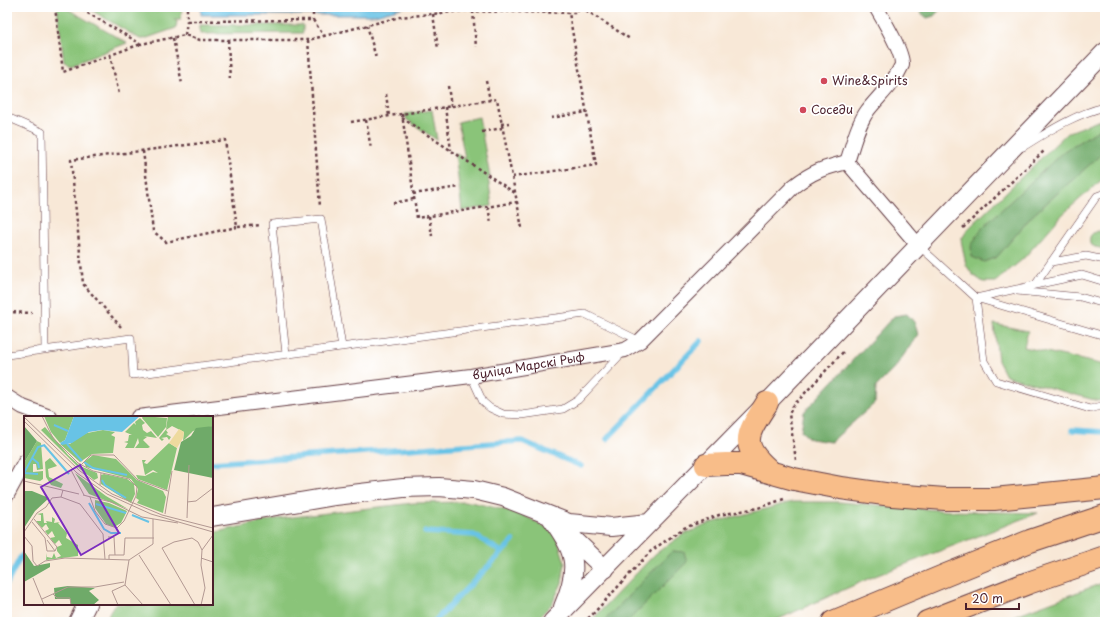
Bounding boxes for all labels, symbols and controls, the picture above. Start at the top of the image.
place label: Wine&Spirits [832,71,908,89]
marker: Wine&Spirits [819,76,829,86]
place label: Соседи [811,100,853,118]
marker: Соседи [798,105,808,115]
street label: вуліца Марскі Рыф [471,347,586,384]
inset map [24,416,213,605]
scale bar [966,585,1019,611]
text: 20 m [972,589,1003,607]

